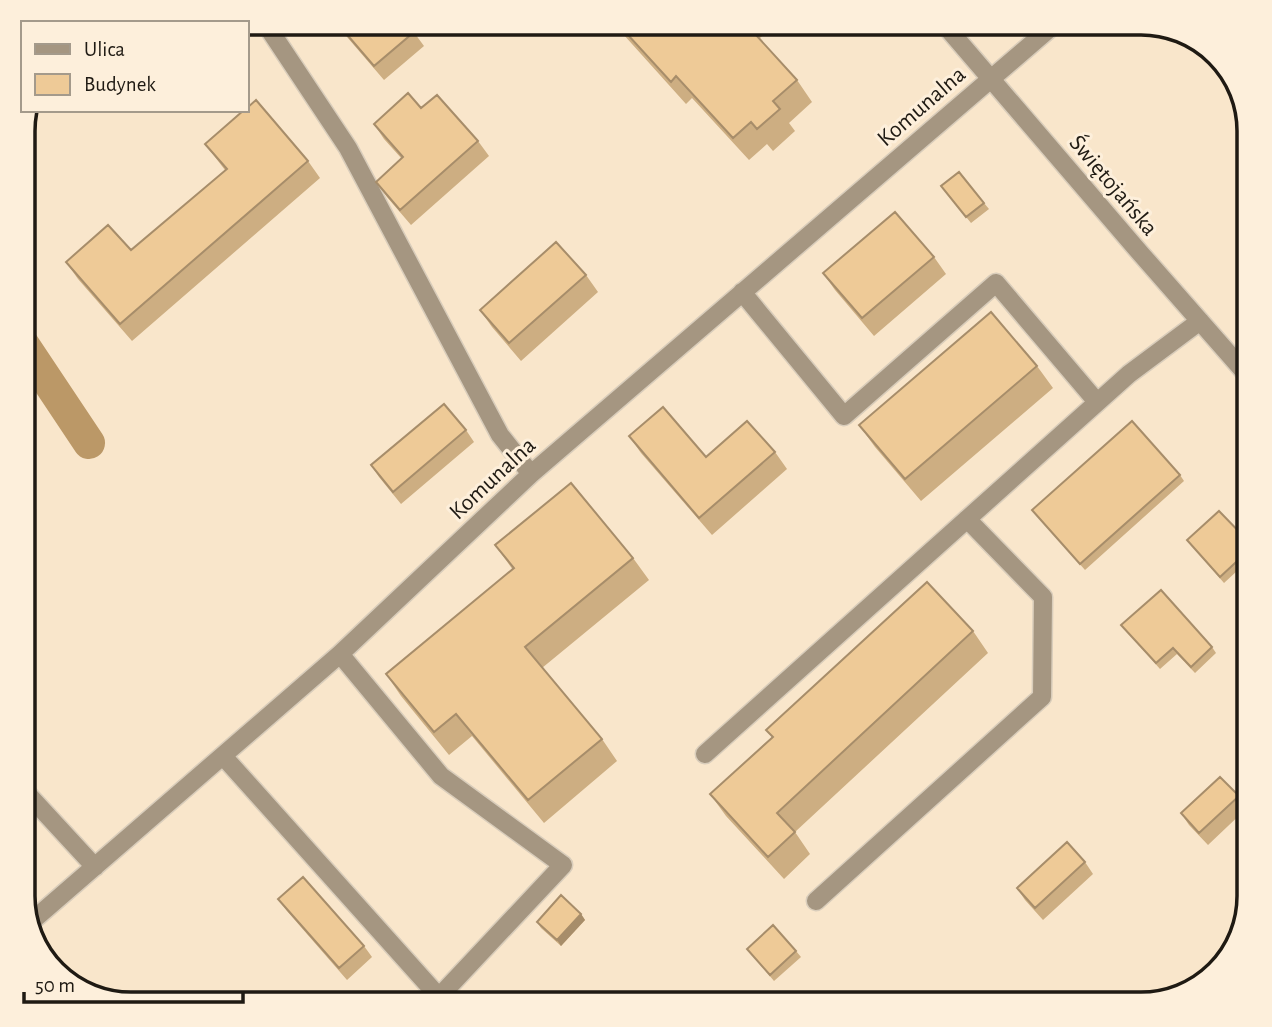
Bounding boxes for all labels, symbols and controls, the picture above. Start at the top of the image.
legend [21,21,248,112]
text: Ulica [84,39,125,60]
street label: Komunalna [873,62,970,151]
text: Budynek [84,74,156,95]
street label: Świętojańska [1064,130,1164,240]
street label: Komunalna [445,433,540,524]
scale bar [24,960,243,1004]
text: 50 m [35,975,75,996]

